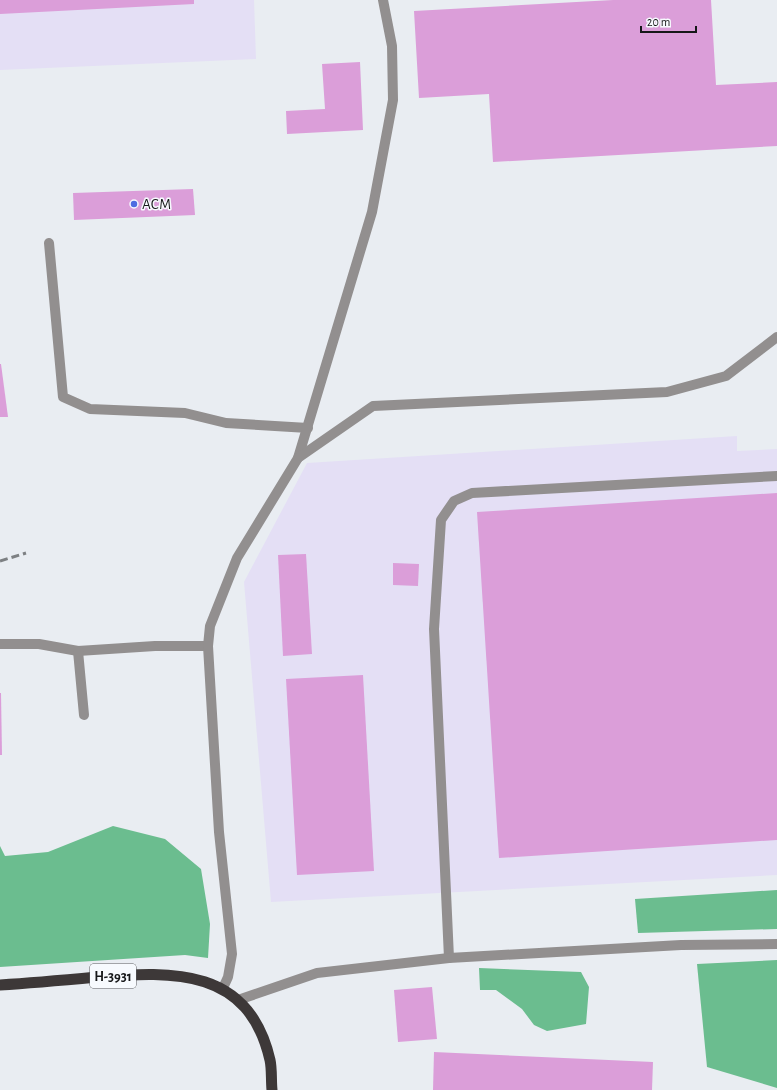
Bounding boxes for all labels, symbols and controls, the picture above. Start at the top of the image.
scale bar [641,8,696,34]
text: 20 m [647,16,670,28]
place label: АСМ [142,197,171,212]
marker: АСМ [129,199,139,209]
road number: Н-3931 [90,964,136,988]

